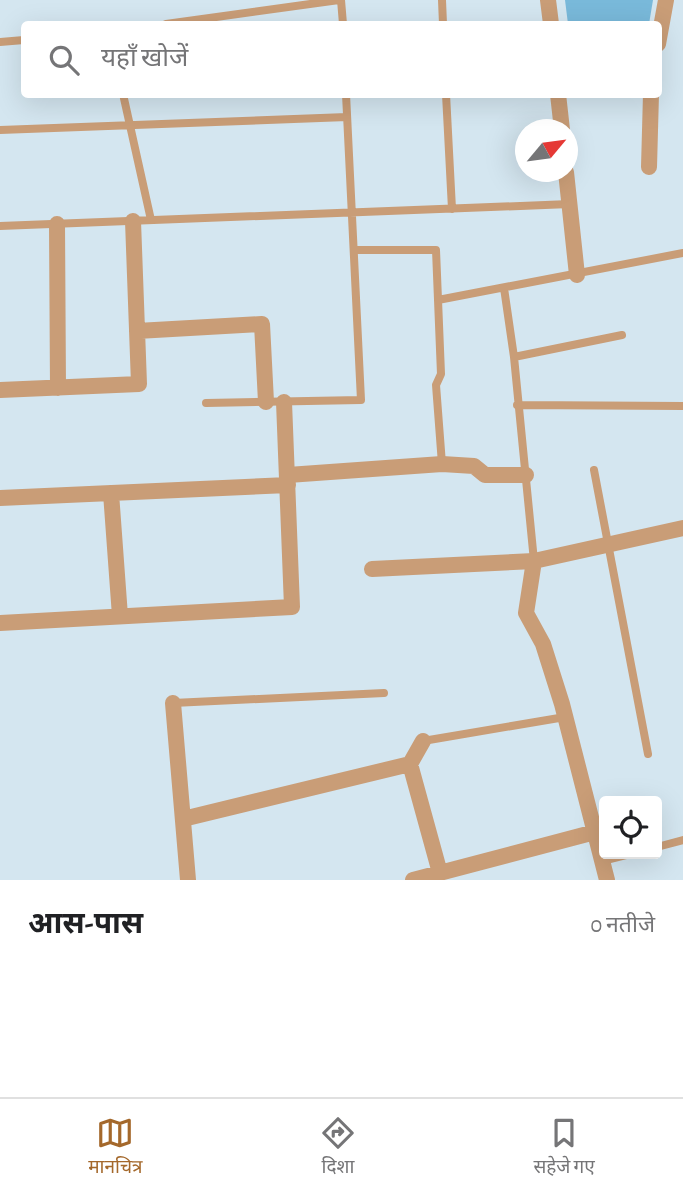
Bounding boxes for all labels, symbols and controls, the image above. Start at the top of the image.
search box [21,21,662,98]
icon: search [45,41,83,79]
text: यहाँ खोजें [101,45,188,71]
north arrow [515,119,578,182]
map controls [599,796,662,859]
button: locate [599,796,662,859]
text: आस-पास [28,909,143,939]
text: 0 नतीजे [590,914,655,937]
tab: मानचित्र [88,1114,143,1181]
tab: दिशा [319,1114,357,1181]
tab: सहेजे गए [533,1114,595,1181]

